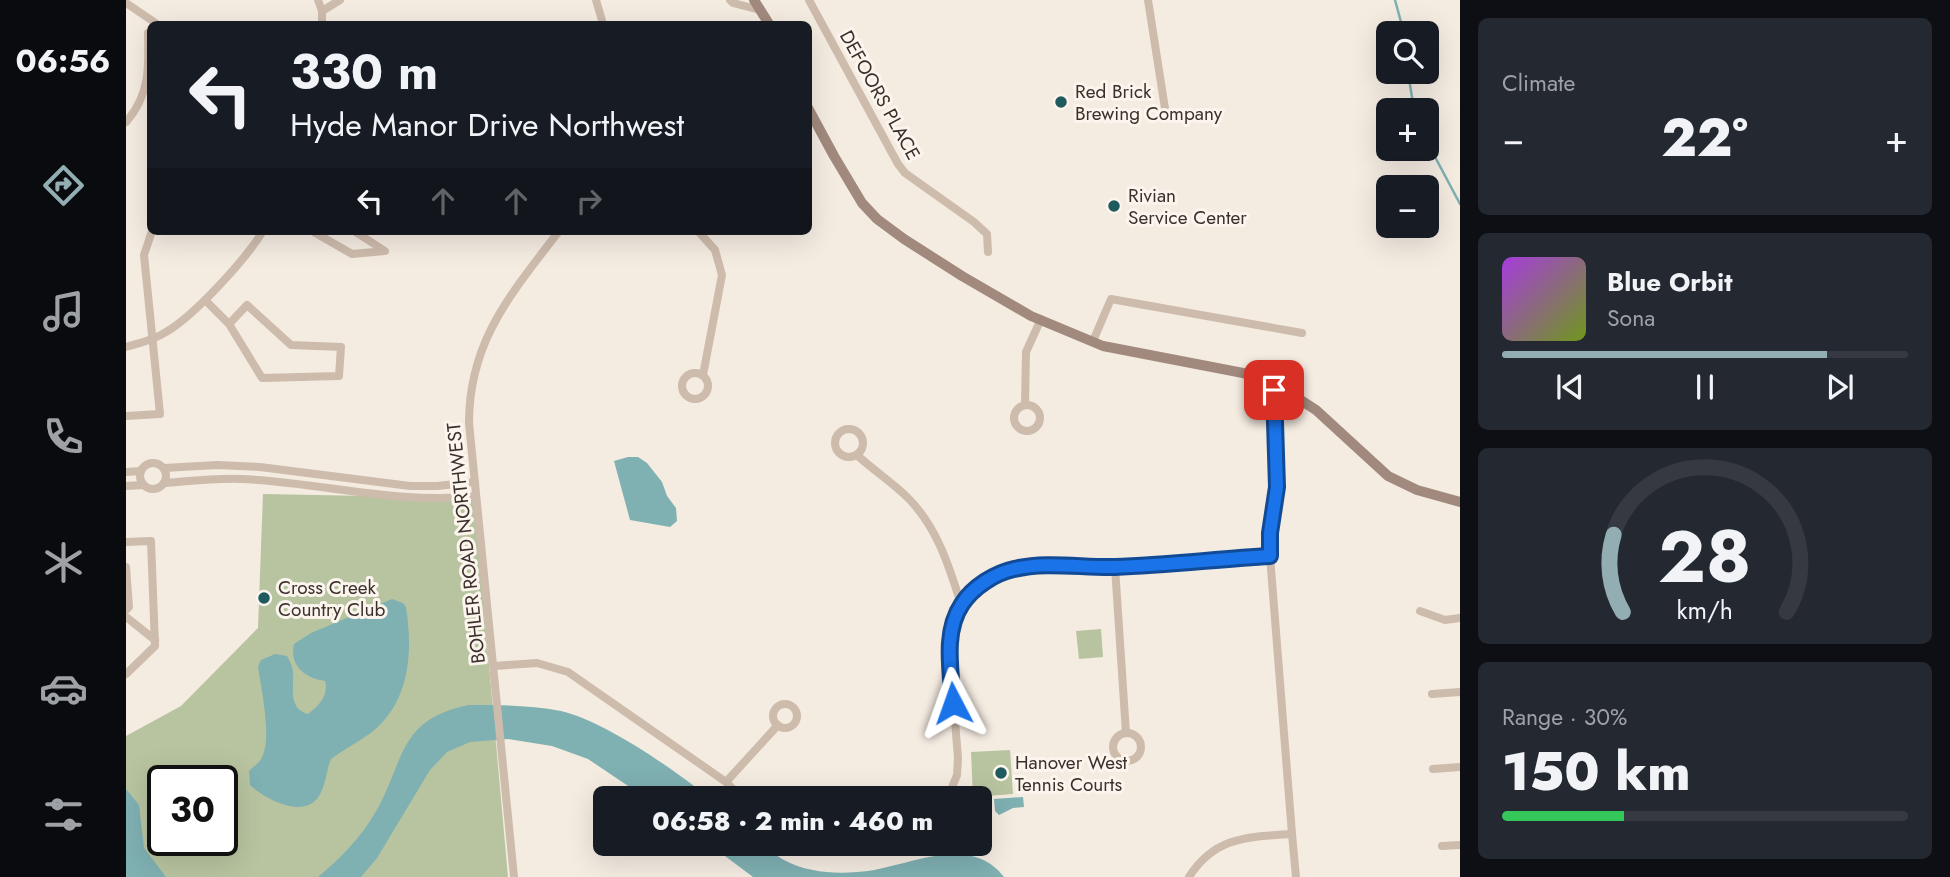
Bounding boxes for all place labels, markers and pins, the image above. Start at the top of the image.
place label: Red Brick Brewing Company [1075,78,1223,127]
marker: Red Brick Brewing Company [1053,94,1069,110]
place label: Rivian Service Center [1128,182,1247,231]
marker: Rivian Service Center [1106,198,1122,214]
pin [1244,360,1304,420]
place label: Cross Creek Country Club [278,574,385,623]
marker: Cross Creek Country Club [256,590,272,606]
place label: Hanover West Tennis Courts [1015,749,1128,798]
marker: Hanover West Tennis Courts [993,765,1009,781]

